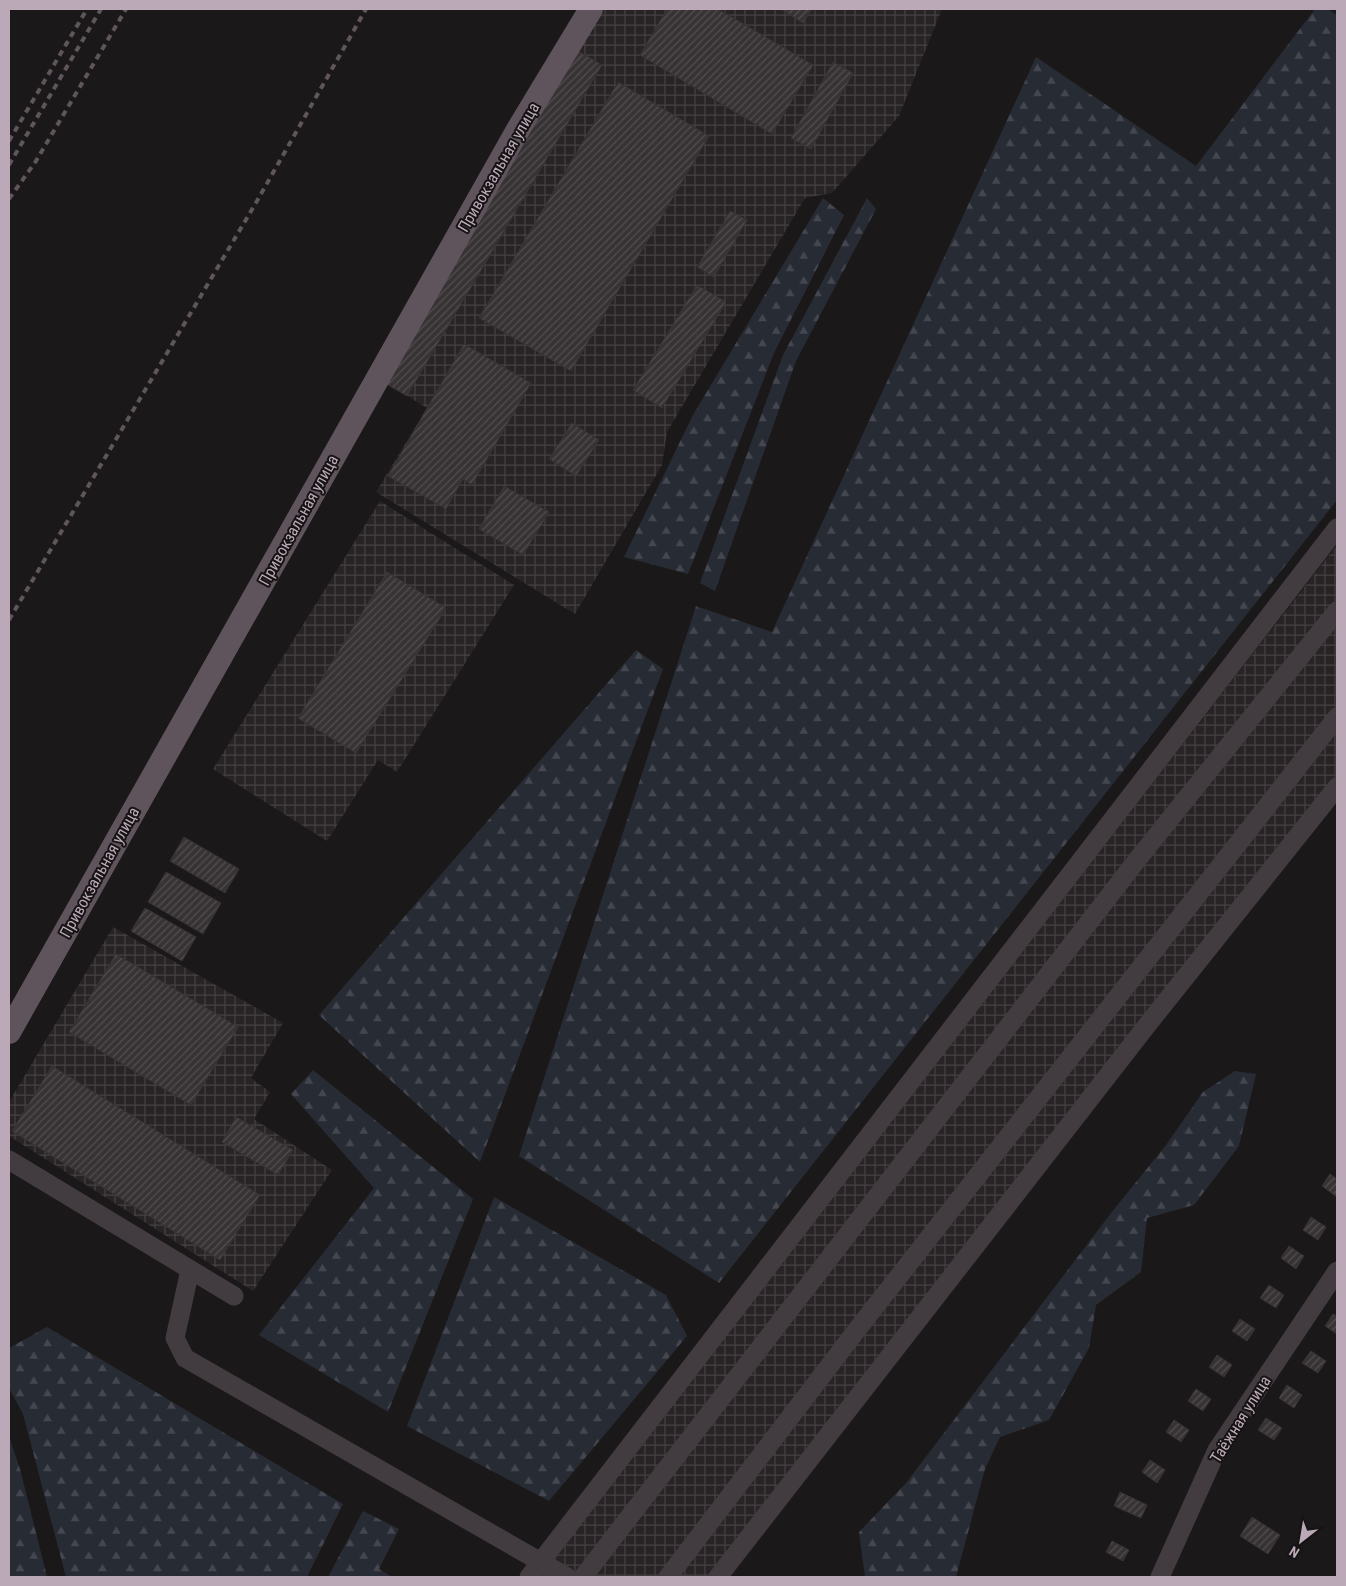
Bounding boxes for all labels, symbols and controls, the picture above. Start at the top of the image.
street label: Привокзальная улица [454,99,543,235]
street label: Привокзальная улица [255,452,342,589]
street label: Привокзальная улица [56,804,143,941]
street label: Таёжная улица [1206,1372,1275,1466]
north arrow [1276,1516,1326,1566]
text: N [1287,1543,1302,1561]

